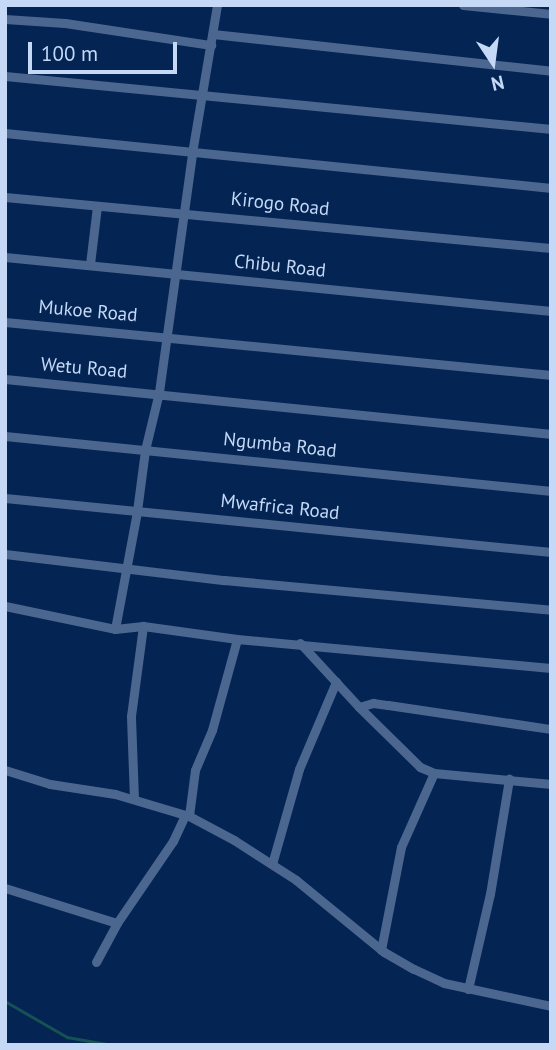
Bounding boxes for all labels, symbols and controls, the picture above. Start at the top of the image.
scale bar [32,28,180,72]
north arrow [458,28,528,98]
text: 100 m [41,40,98,67]
text: N [489,70,507,97]
street label: Kirogo Road [230,187,330,221]
street label: Chibu Road [233,250,327,282]
street label: Mukoe Road [38,295,138,327]
street label: Wetu Road [40,353,128,383]
street label: Ngumba Road [222,428,338,462]
street label: Mwafrica Road [219,489,341,525]

